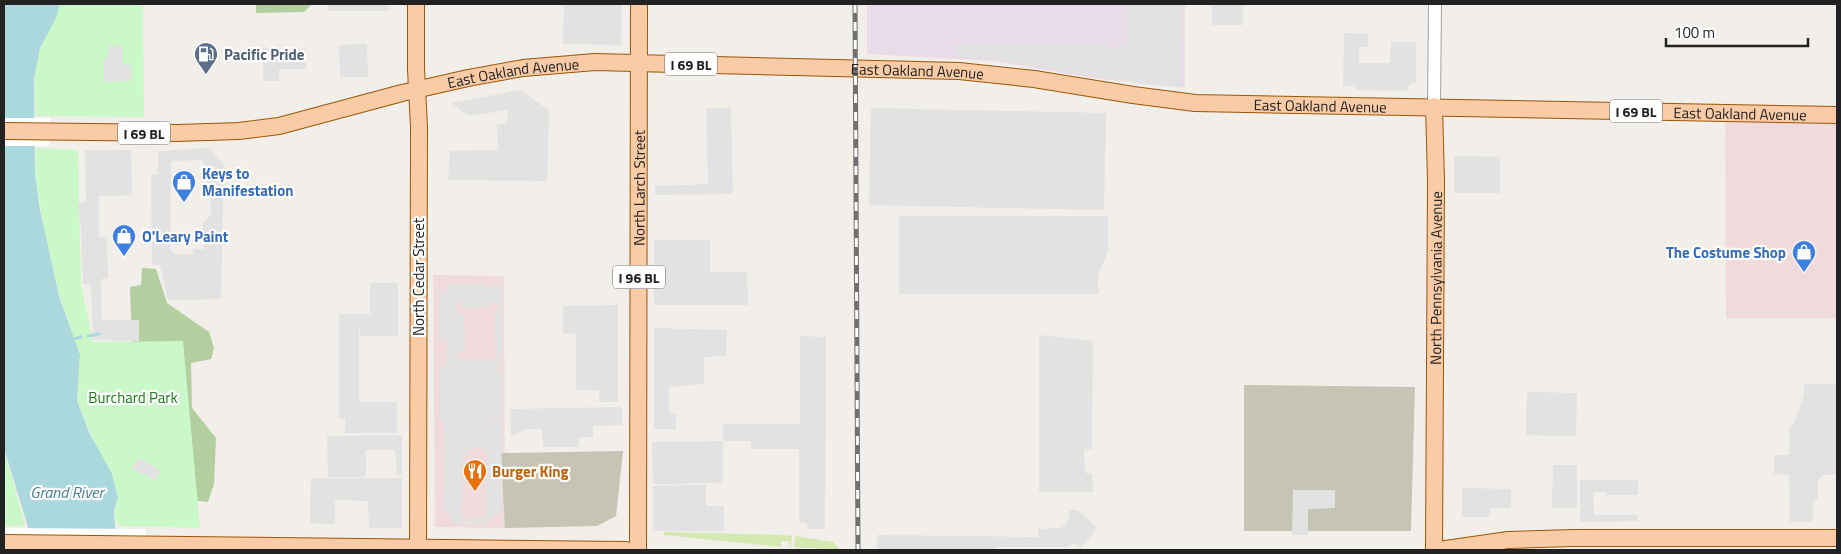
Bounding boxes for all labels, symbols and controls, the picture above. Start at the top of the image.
scale bar [1666,15,1808,47]
text: 100 m [1674,21,1715,44]
fuel station icon: Pacific Pride [193,41,219,75]
place label: Pacific Pride [224,43,305,66]
street label: East Oakland Avenue [445,52,580,94]
road number: I 69 BL [665,52,717,76]
street label: East Oakland Avenue [850,57,985,85]
street label: East Oakland Avenue [1253,93,1387,118]
road number: I 69 BL [1610,100,1662,122]
street label: East Oakland Avenue [1673,100,1807,126]
road number: I 69 BL [118,122,170,144]
street label: North Larch Street [627,129,650,246]
place label: Keys to Manifestation [202,162,293,202]
shop icon: Keys to Manifestation [171,169,197,203]
street label: North Pennsylvania Avenue [1424,191,1447,365]
street label: North Cedar Street [407,217,430,336]
shop icon: O'Leary Paint [111,223,137,257]
place label: O'Leary Paint [142,225,229,248]
shop icon: The Costume Shop [1791,239,1817,273]
place label: The Costume Shop [1666,241,1786,264]
road number: I 96 BL [613,266,665,288]
park label: Burchard Park [88,386,178,409]
restaurant icon: Burger King [462,458,488,492]
place label: Burger King [492,460,569,483]
water label: Grand River [30,480,106,504]

